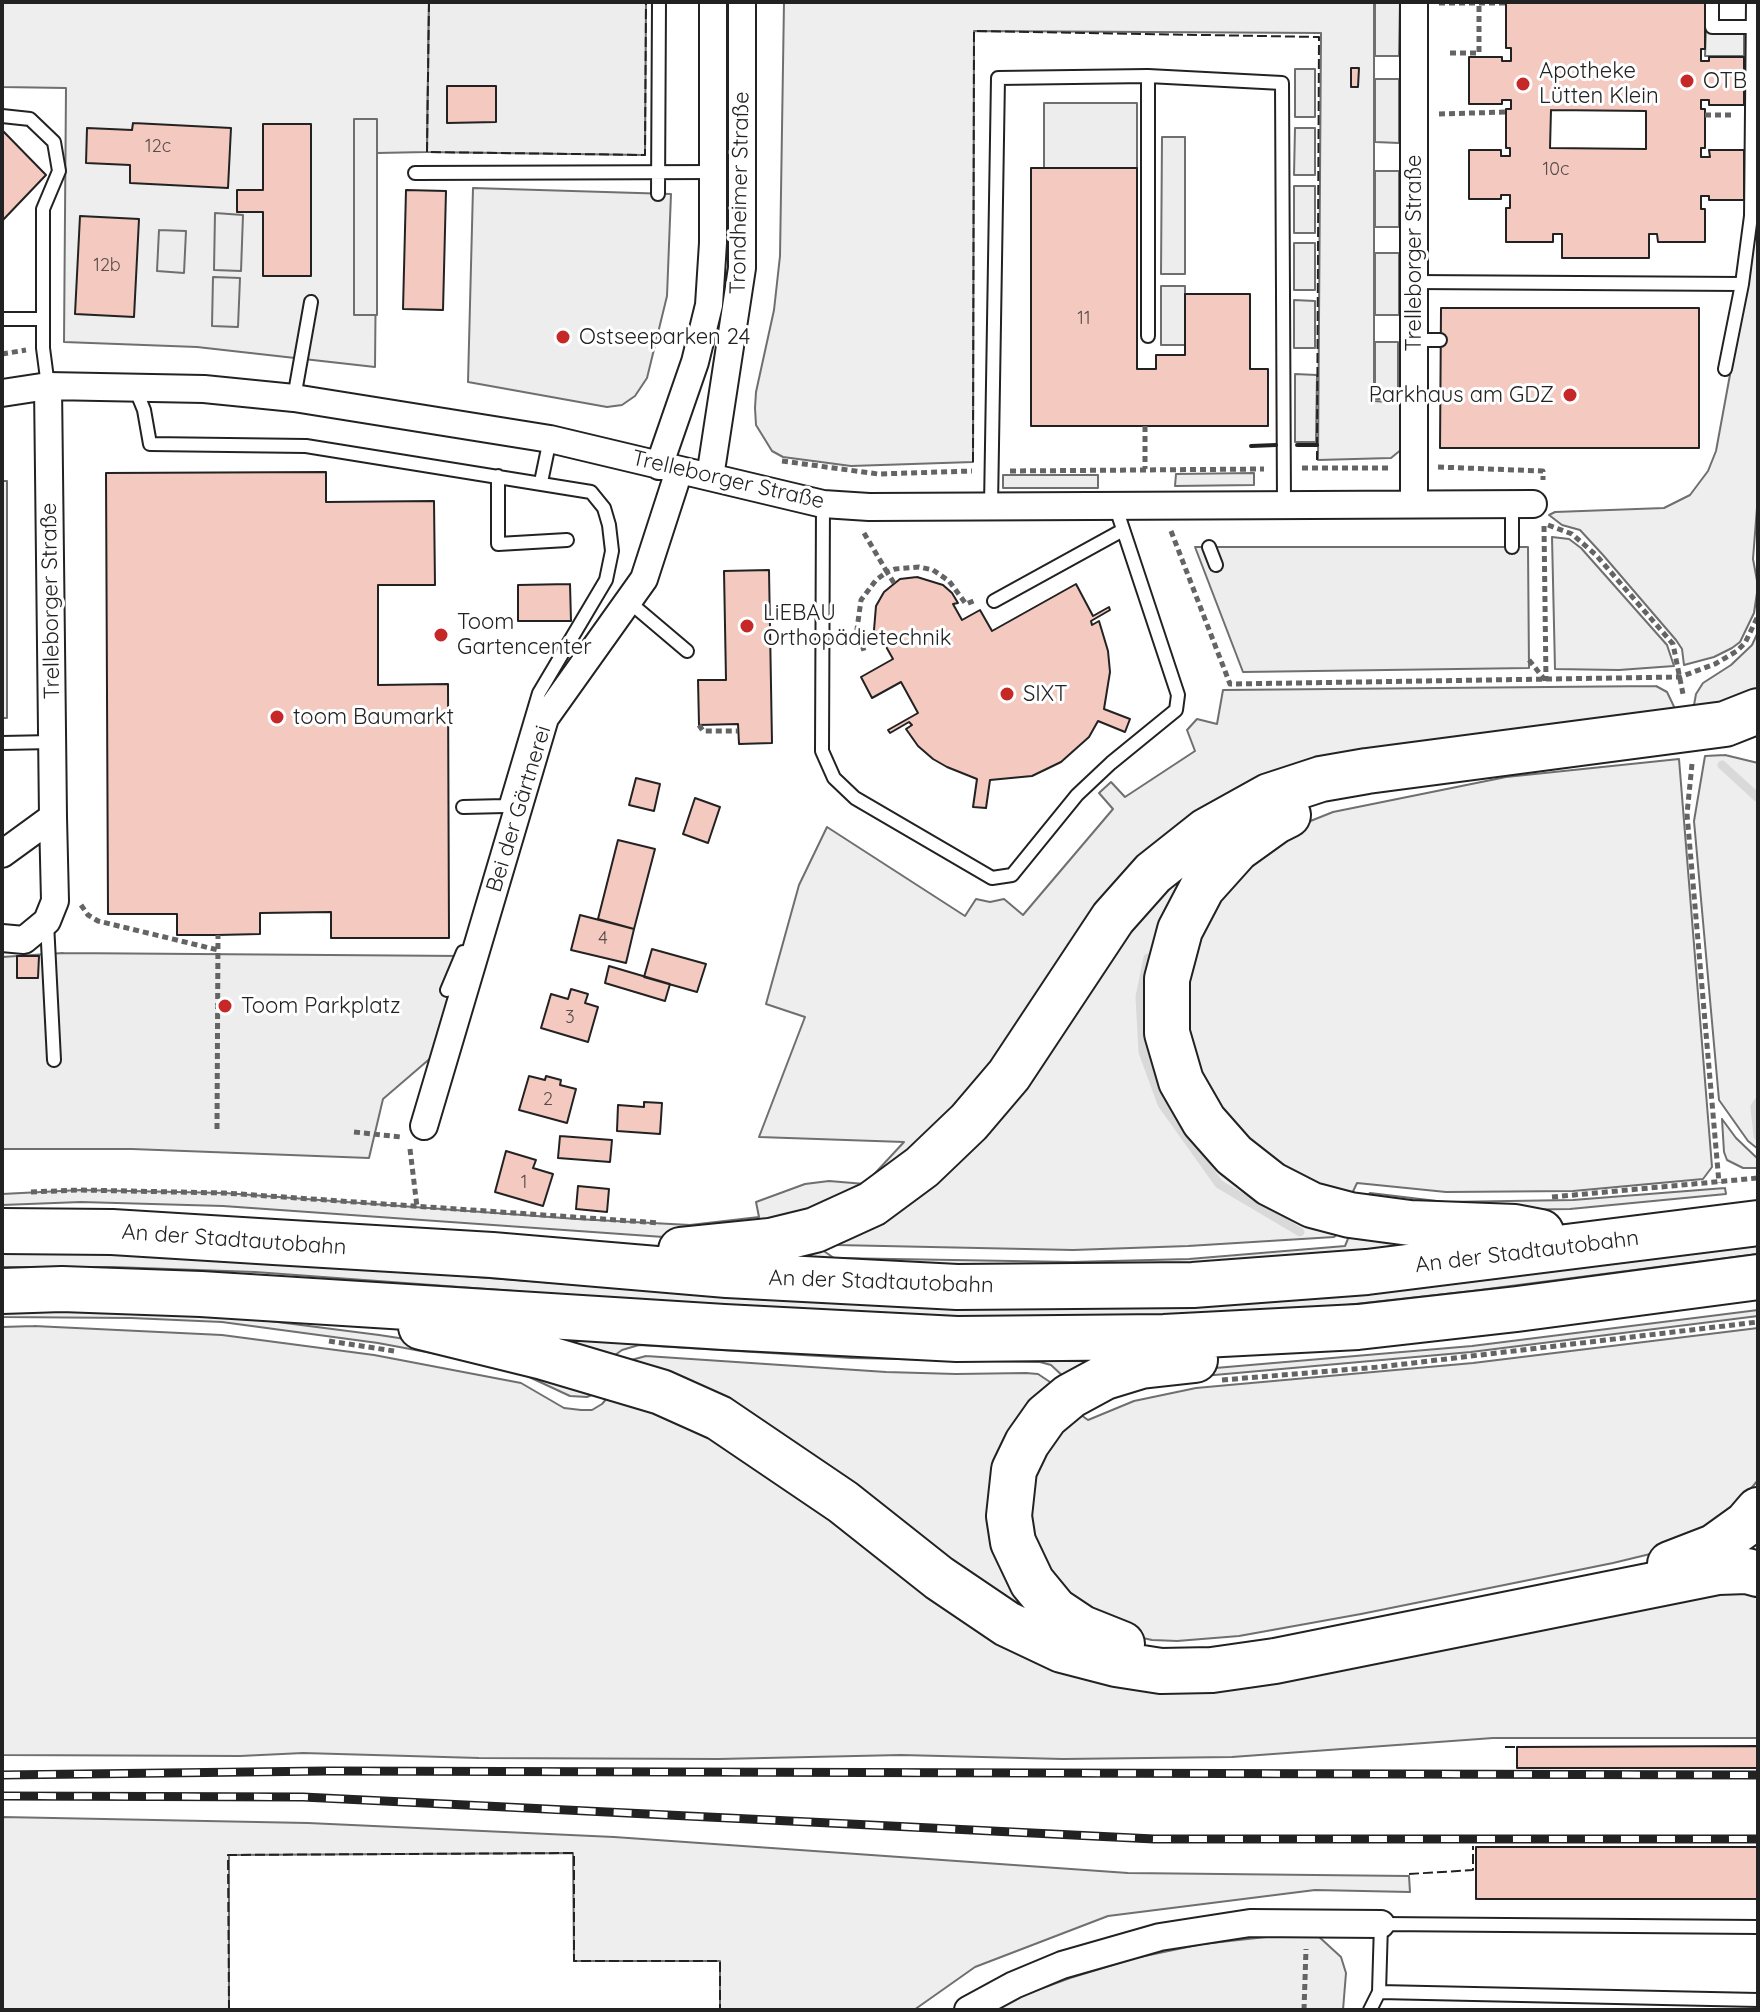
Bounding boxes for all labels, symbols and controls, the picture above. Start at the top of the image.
place label: Apotheke Lütten Klein [1539,58,1659,110]
place label: OTB [1703,68,1747,94]
marker: OTB [1678,72,1696,90]
marker: Apotheke Lütten Klein [1514,75,1532,93]
street label: Trondheimer Straße [725,91,755,295]
house number: 12c [145,136,171,158]
street label: Trelleborger Straße [1401,155,1427,351]
house number: 10c [1543,159,1569,181]
house number: 12b [93,255,121,277]
house number: 11 [1077,308,1091,330]
place label: Ostseeparken 24 [579,324,750,350]
marker: Ostseeparken 24 [554,328,572,346]
place label: Parkhaus am GDZ [1369,382,1554,408]
marker: Parkhaus am GDZ [1561,386,1579,404]
street label: Trelleborger Straße [629,445,827,515]
street label: Trelleborger Straße [36,502,66,700]
place label: LiEBAU Orthopädietechnik [763,600,952,652]
place label: Toom Gartencenter [457,609,592,660]
marker: LiEBAU Orthopädietechnik [738,617,756,635]
marker: Toom Gartencenter [432,626,450,644]
place label: SIXT [1023,681,1067,707]
marker: SIXT [998,685,1016,703]
place label: toom Baumarkt [293,704,454,730]
marker: toom Baumarkt [268,708,286,726]
street label: Bei der Gärtnerei [481,723,557,895]
house number: 4 [598,928,608,950]
place label: Toom Parkplatz [241,993,401,1019]
marker: Toom Parkplatz [216,997,234,1015]
house number: 3 [565,1007,575,1029]
house number: 2 [543,1089,553,1111]
house number: 1 [521,1172,527,1194]
street label: An der Stadtautobahn [121,1219,347,1261]
street label: An der Stadtautobahn [1414,1225,1640,1279]
street label: An der Stadtautobahn [768,1265,994,1299]

